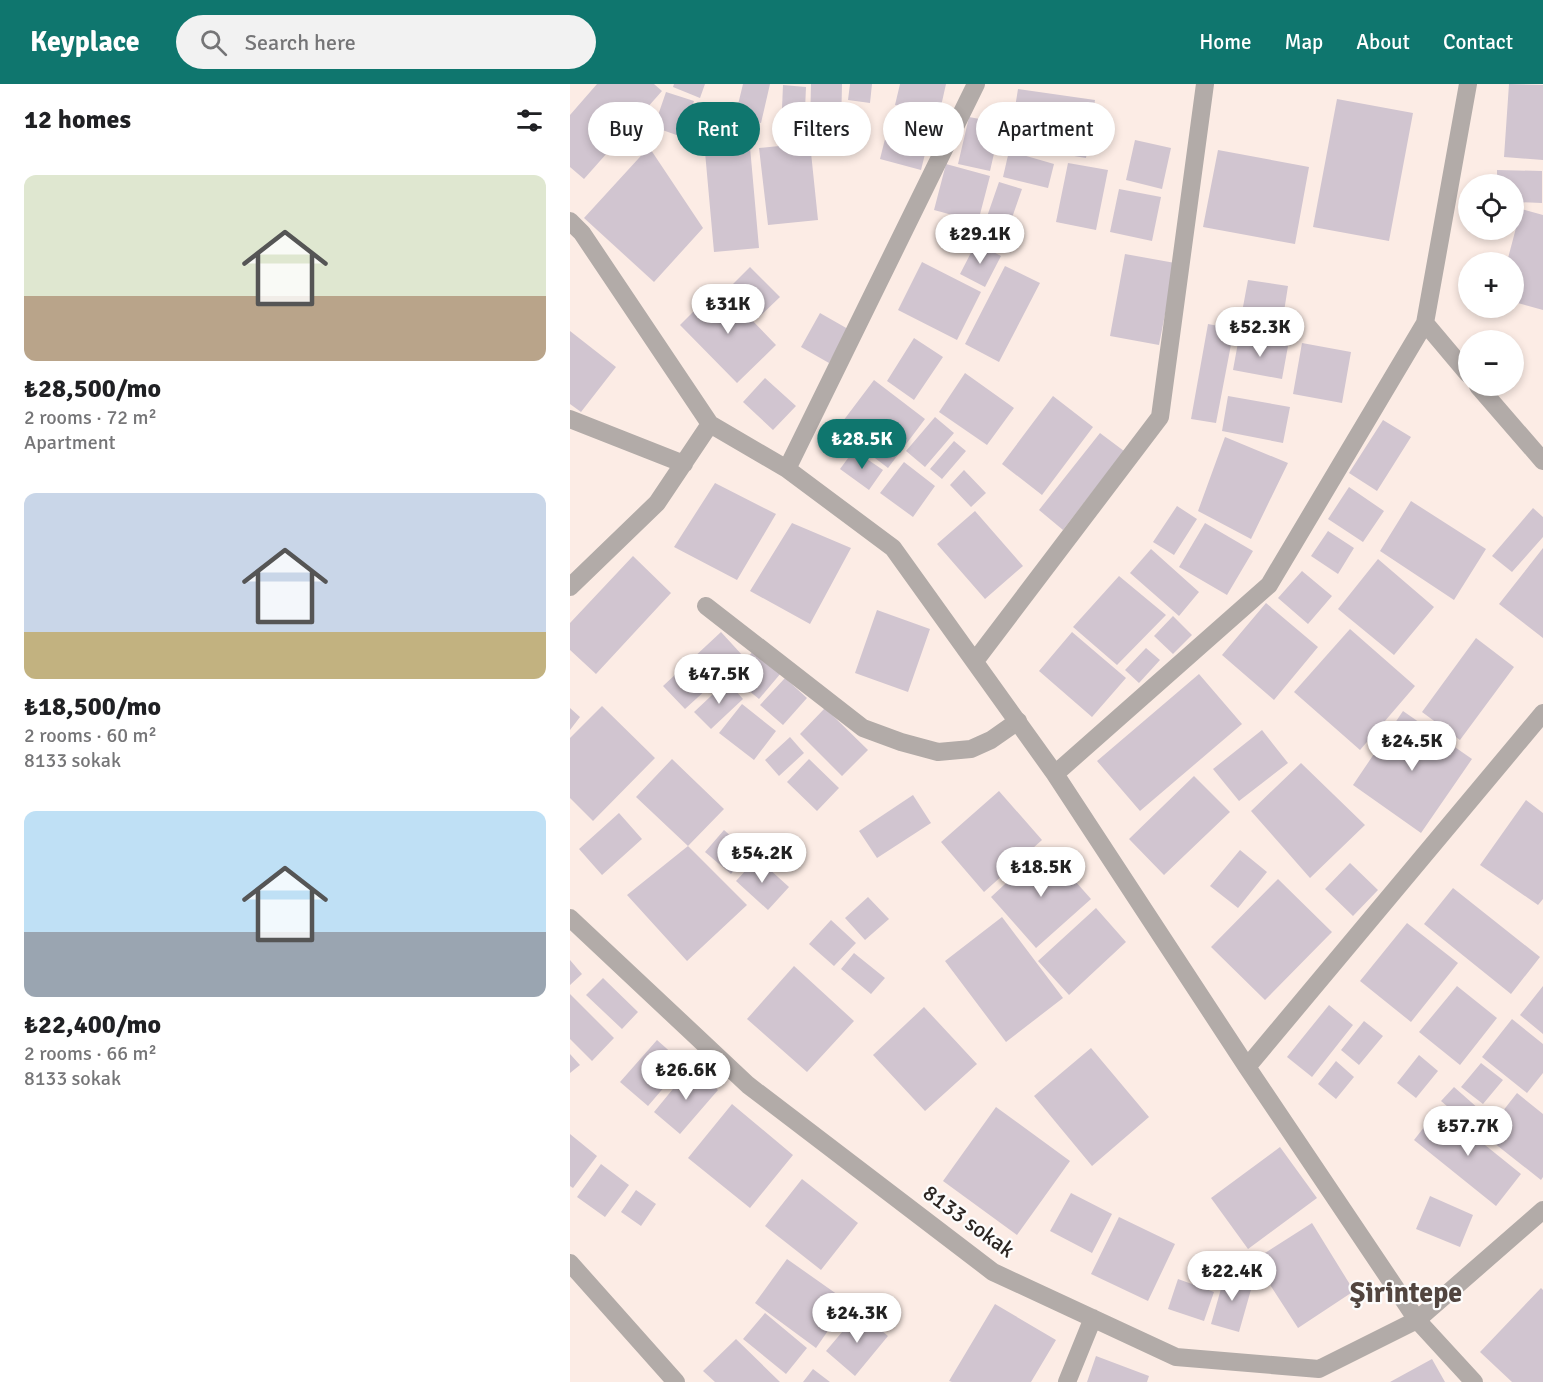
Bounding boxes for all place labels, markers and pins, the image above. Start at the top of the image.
pin: ₺29.1K [931,214,1029,265]
pin: ₺31K [692,284,764,335]
pin: ₺52.3K [1211,307,1309,358]
pin: ₺28.5K [813,419,911,470]
pin: ₺47.5K [670,654,768,705]
pin: ₺24.5K [1363,721,1461,772]
pin: ₺54.2K [713,833,811,884]
pin: ₺18.5K [992,847,1090,898]
pin: ₺26.6K [637,1050,735,1101]
pin: ₺57.7K [1419,1106,1517,1157]
pin: ₺22.4K [1183,1251,1281,1302]
pin: ₺24.3K [808,1293,906,1344]

